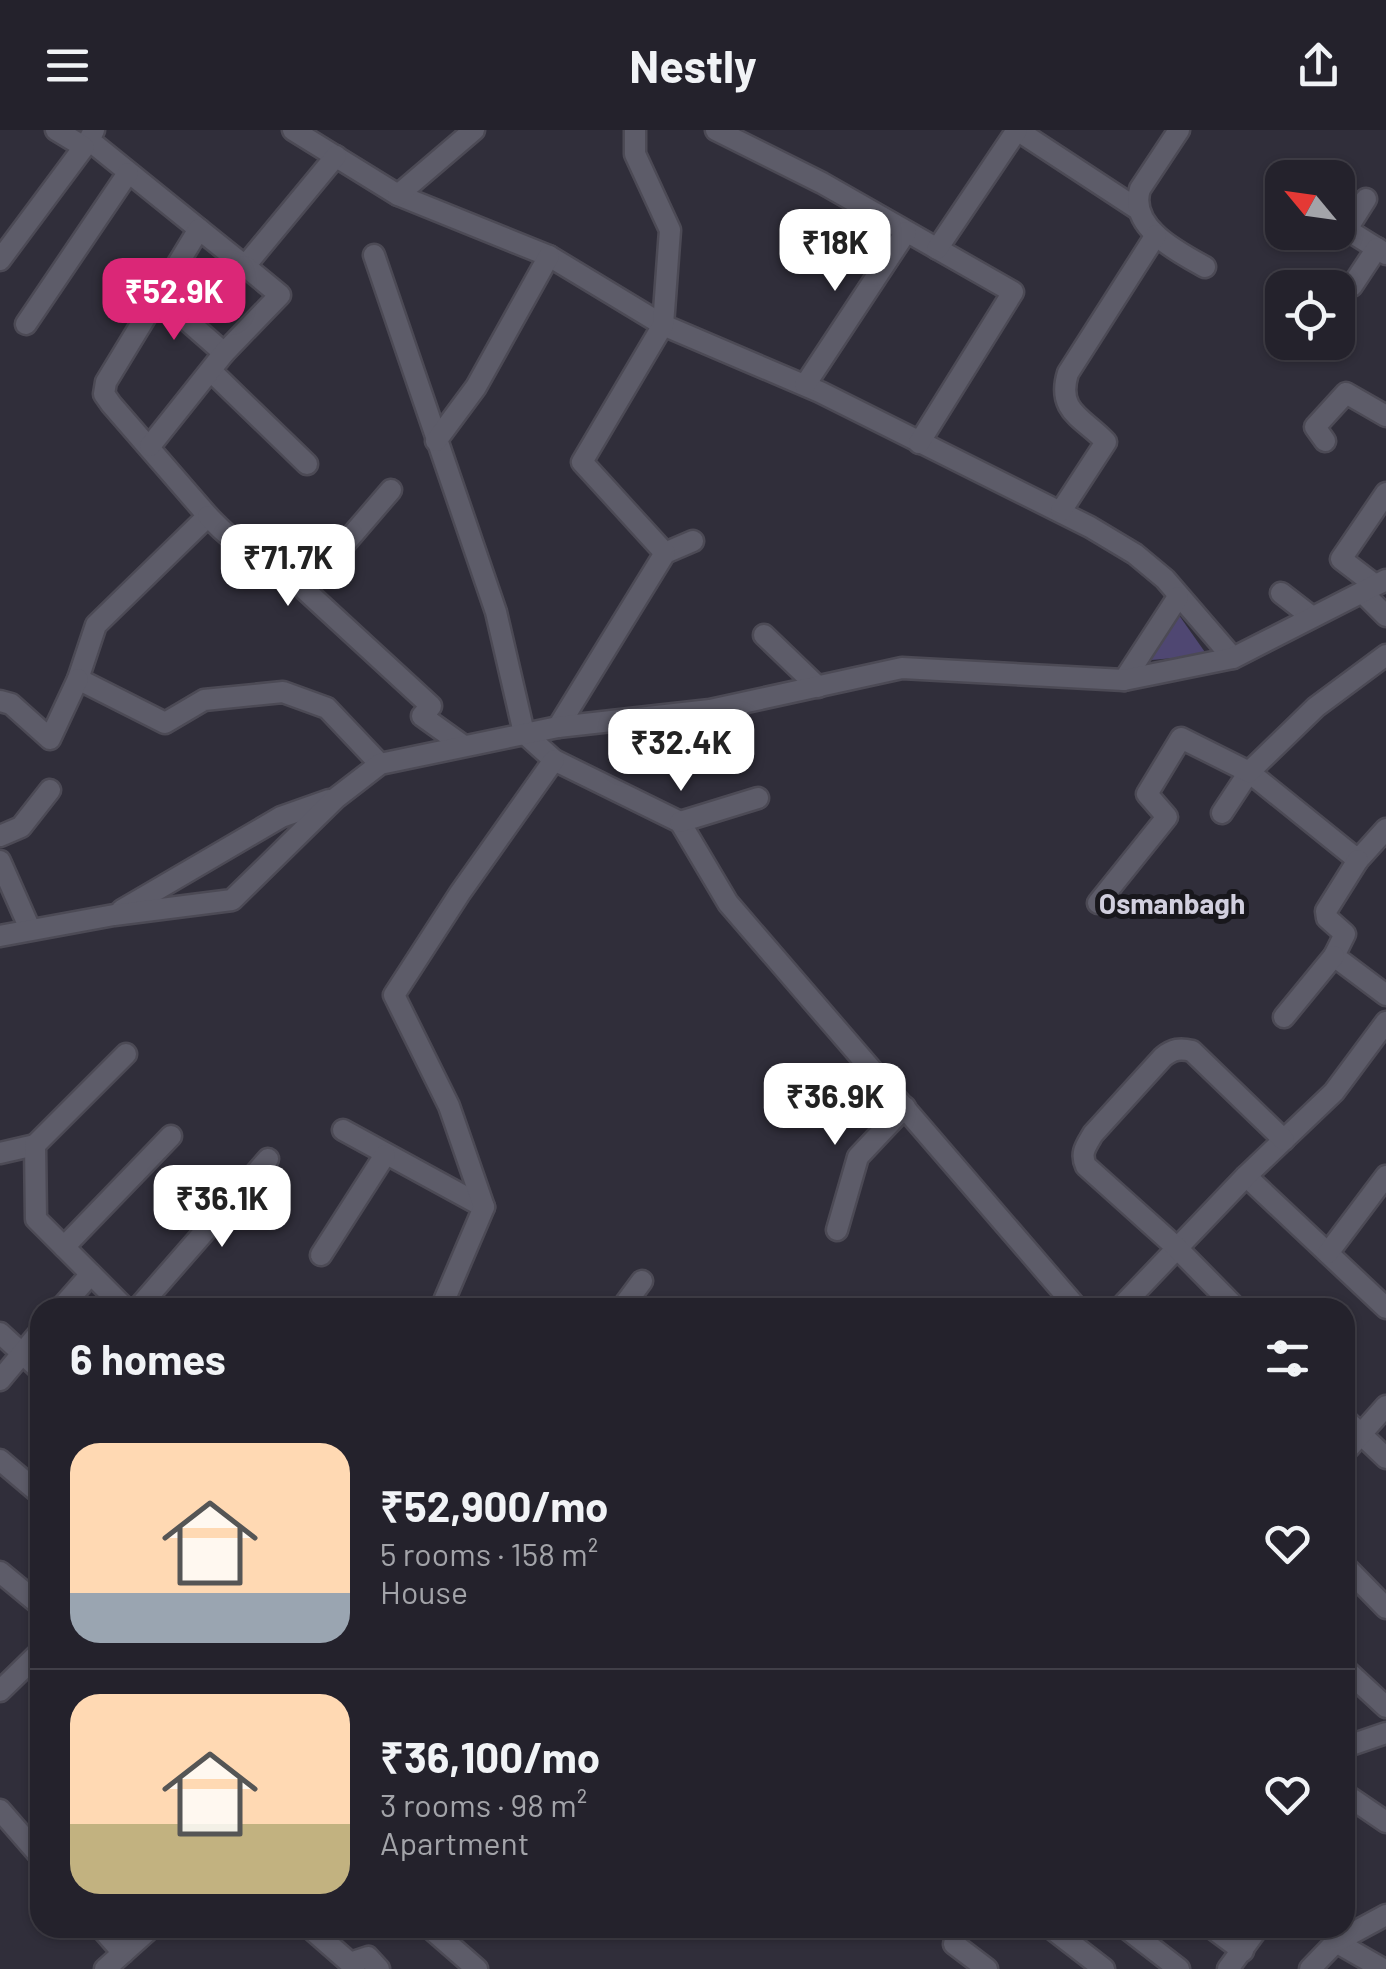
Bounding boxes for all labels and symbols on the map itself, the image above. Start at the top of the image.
north arrow [1265,160,1355,250]
pin: ₹18K [776,209,894,294]
pin: ₹52.9K [93,258,255,343]
pin: ₹71.7K [207,524,369,609]
pin: ₹32.4K [600,709,762,794]
district label: Osmanbagh [1099,886,1245,920]
pin: ₹36.9K [754,1063,916,1148]
pin: ₹36.1K [141,1165,303,1250]

